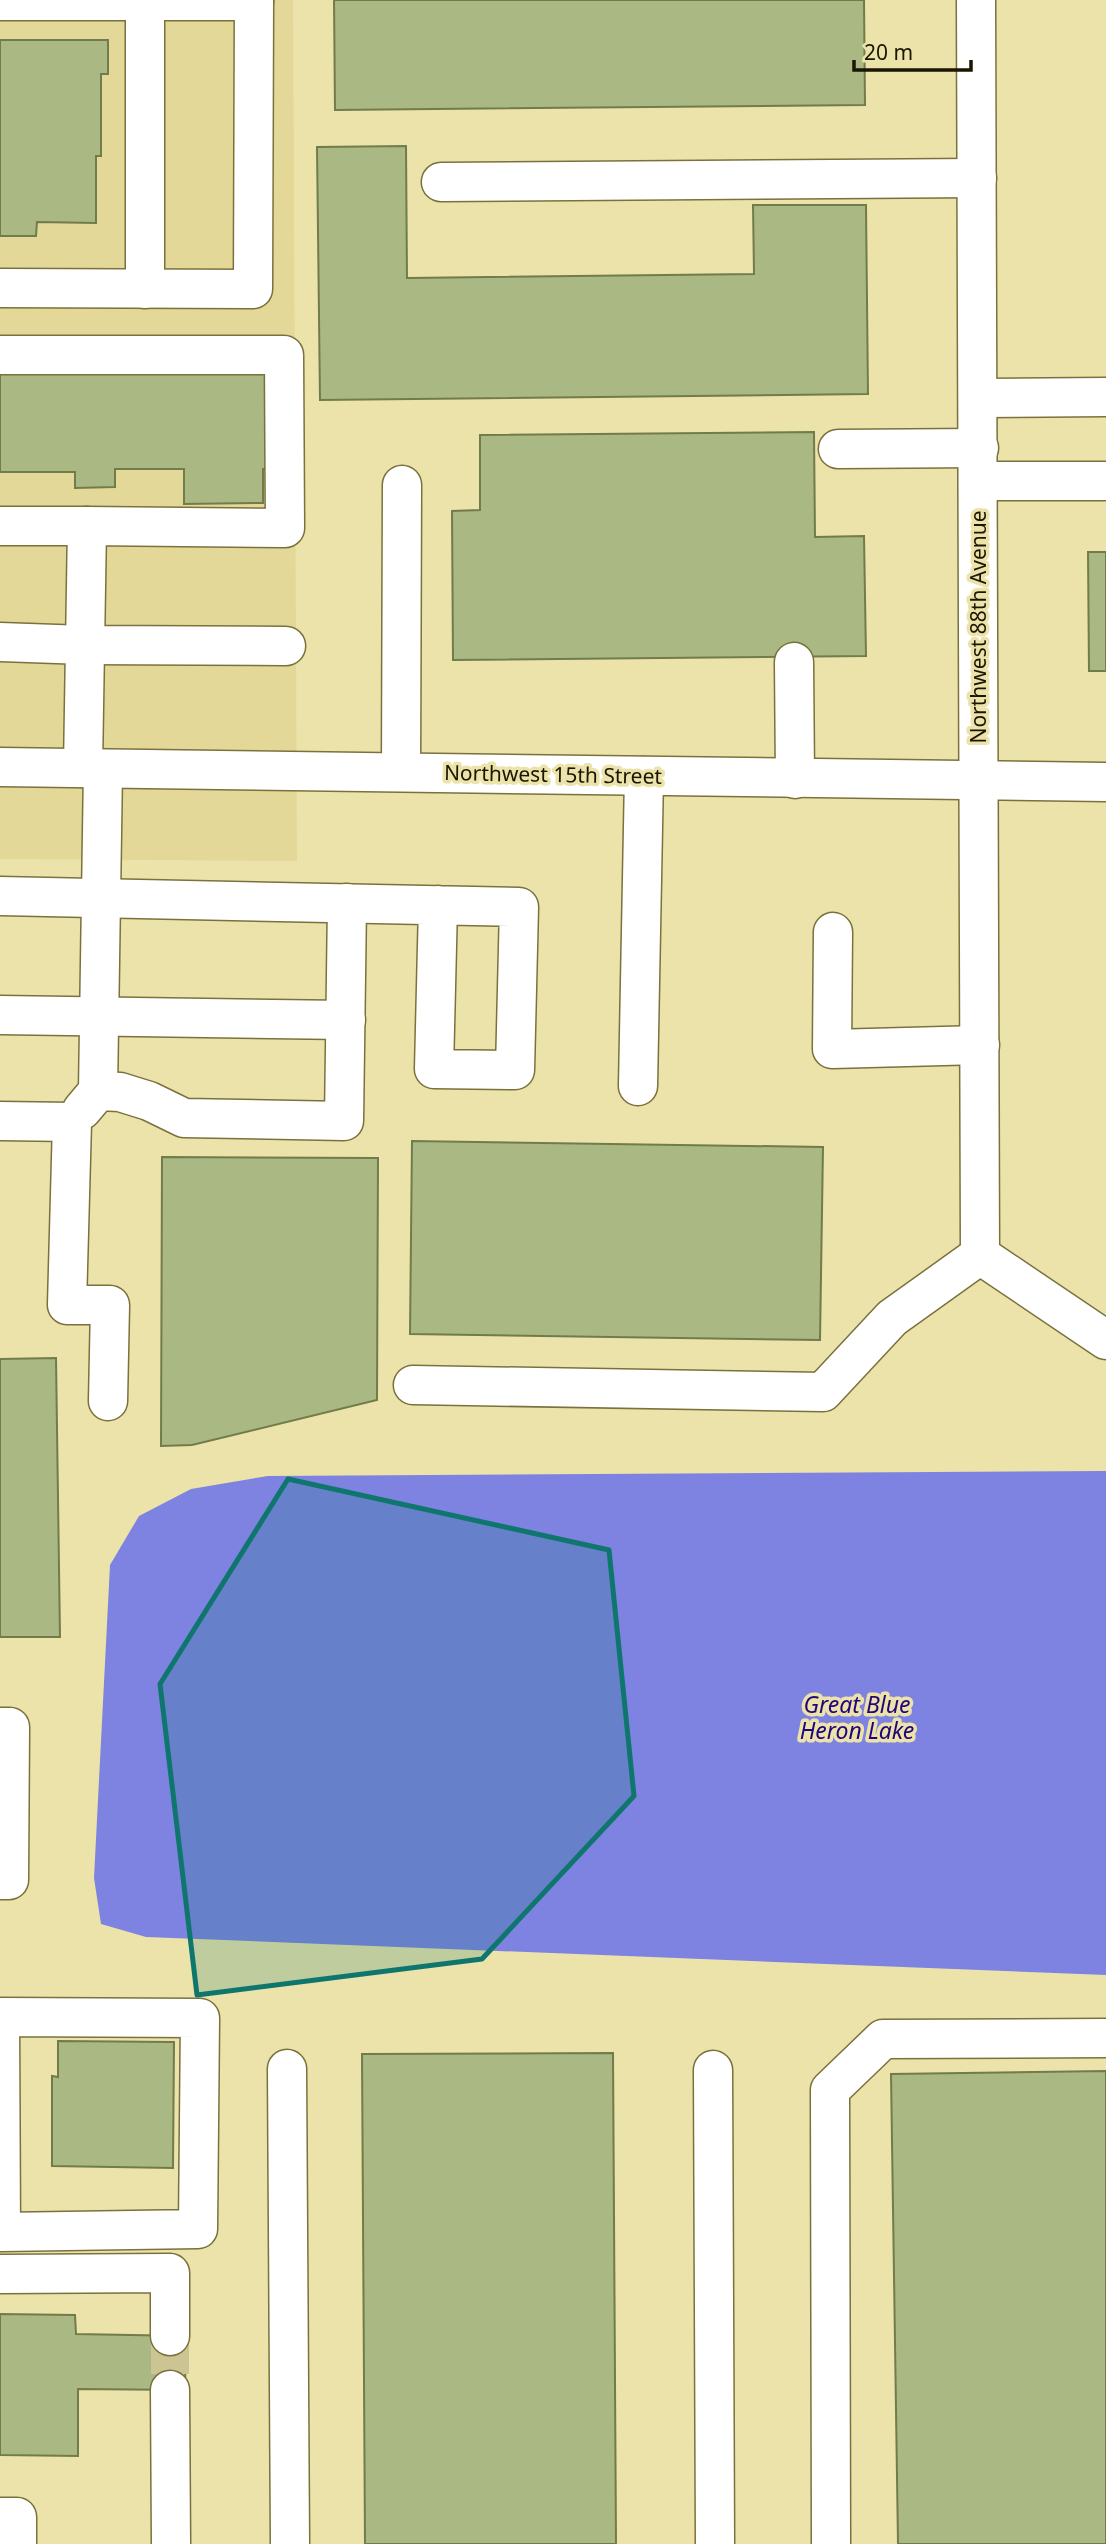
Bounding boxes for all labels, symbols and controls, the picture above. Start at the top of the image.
scale bar [854,28,971,72]
text: 20 m [864,38,913,66]
street label: Northwest 88th Avenue [964,510,992,744]
street label: Northwest 15th Street [444,758,663,790]
water label: Great Blue Heron Lake [800,1688,914,1746]

